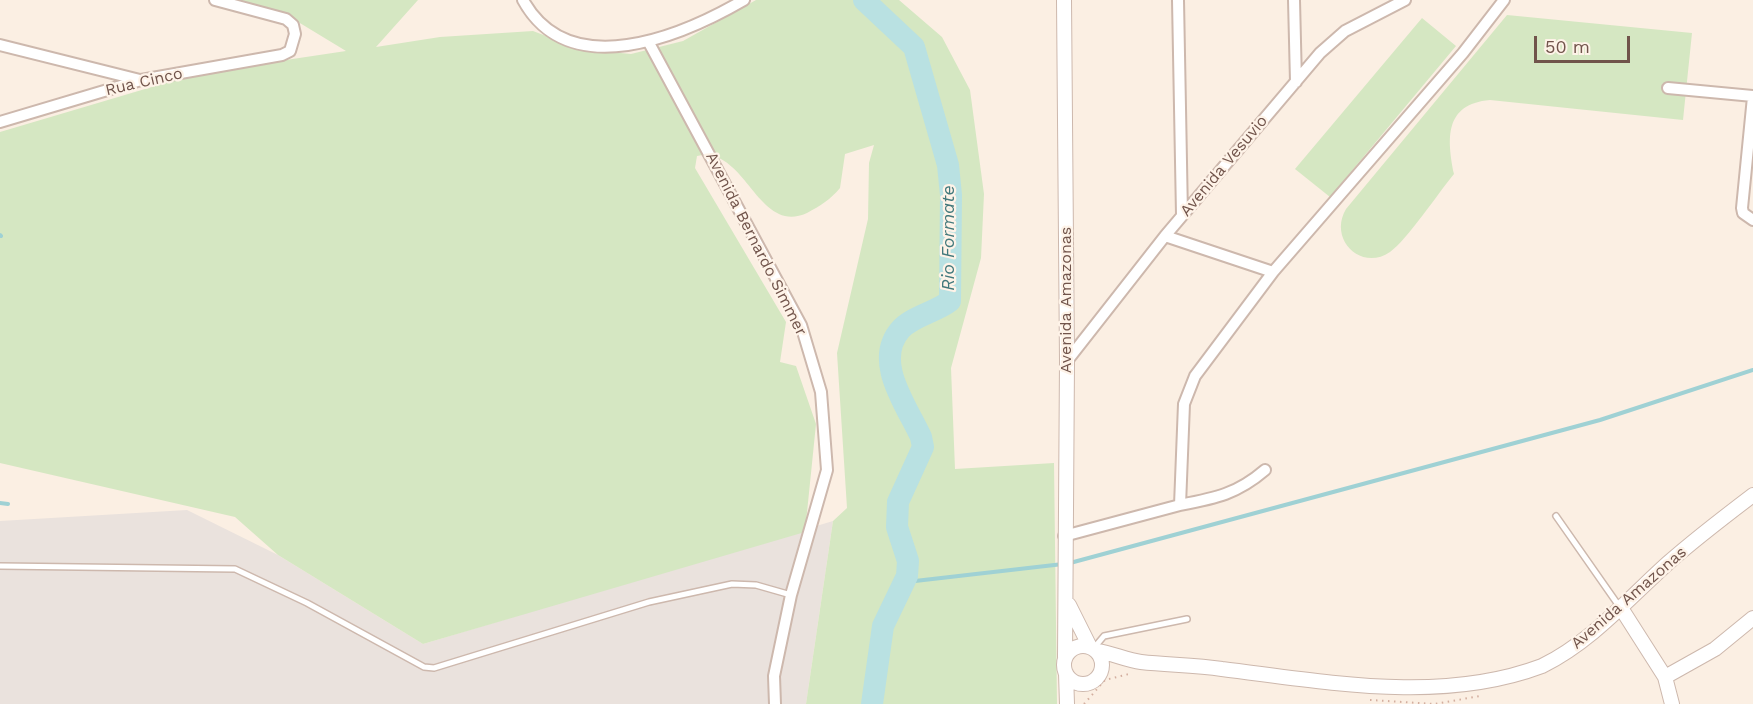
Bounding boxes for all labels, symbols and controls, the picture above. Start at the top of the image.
scale bar [1537,24,1633,62]
text: 50 m [1545,36,1590,57]
street label: Rua Cinco [104,64,184,100]
street label: Avenida Vesuvio [1176,112,1272,220]
street label: Avenida Bernardo Simmer [701,149,811,339]
water label: Rio Formate [938,185,960,291]
street label: Avenida Amazonas [1056,227,1076,373]
street label: Avenida Amazonas [1567,543,1691,653]

